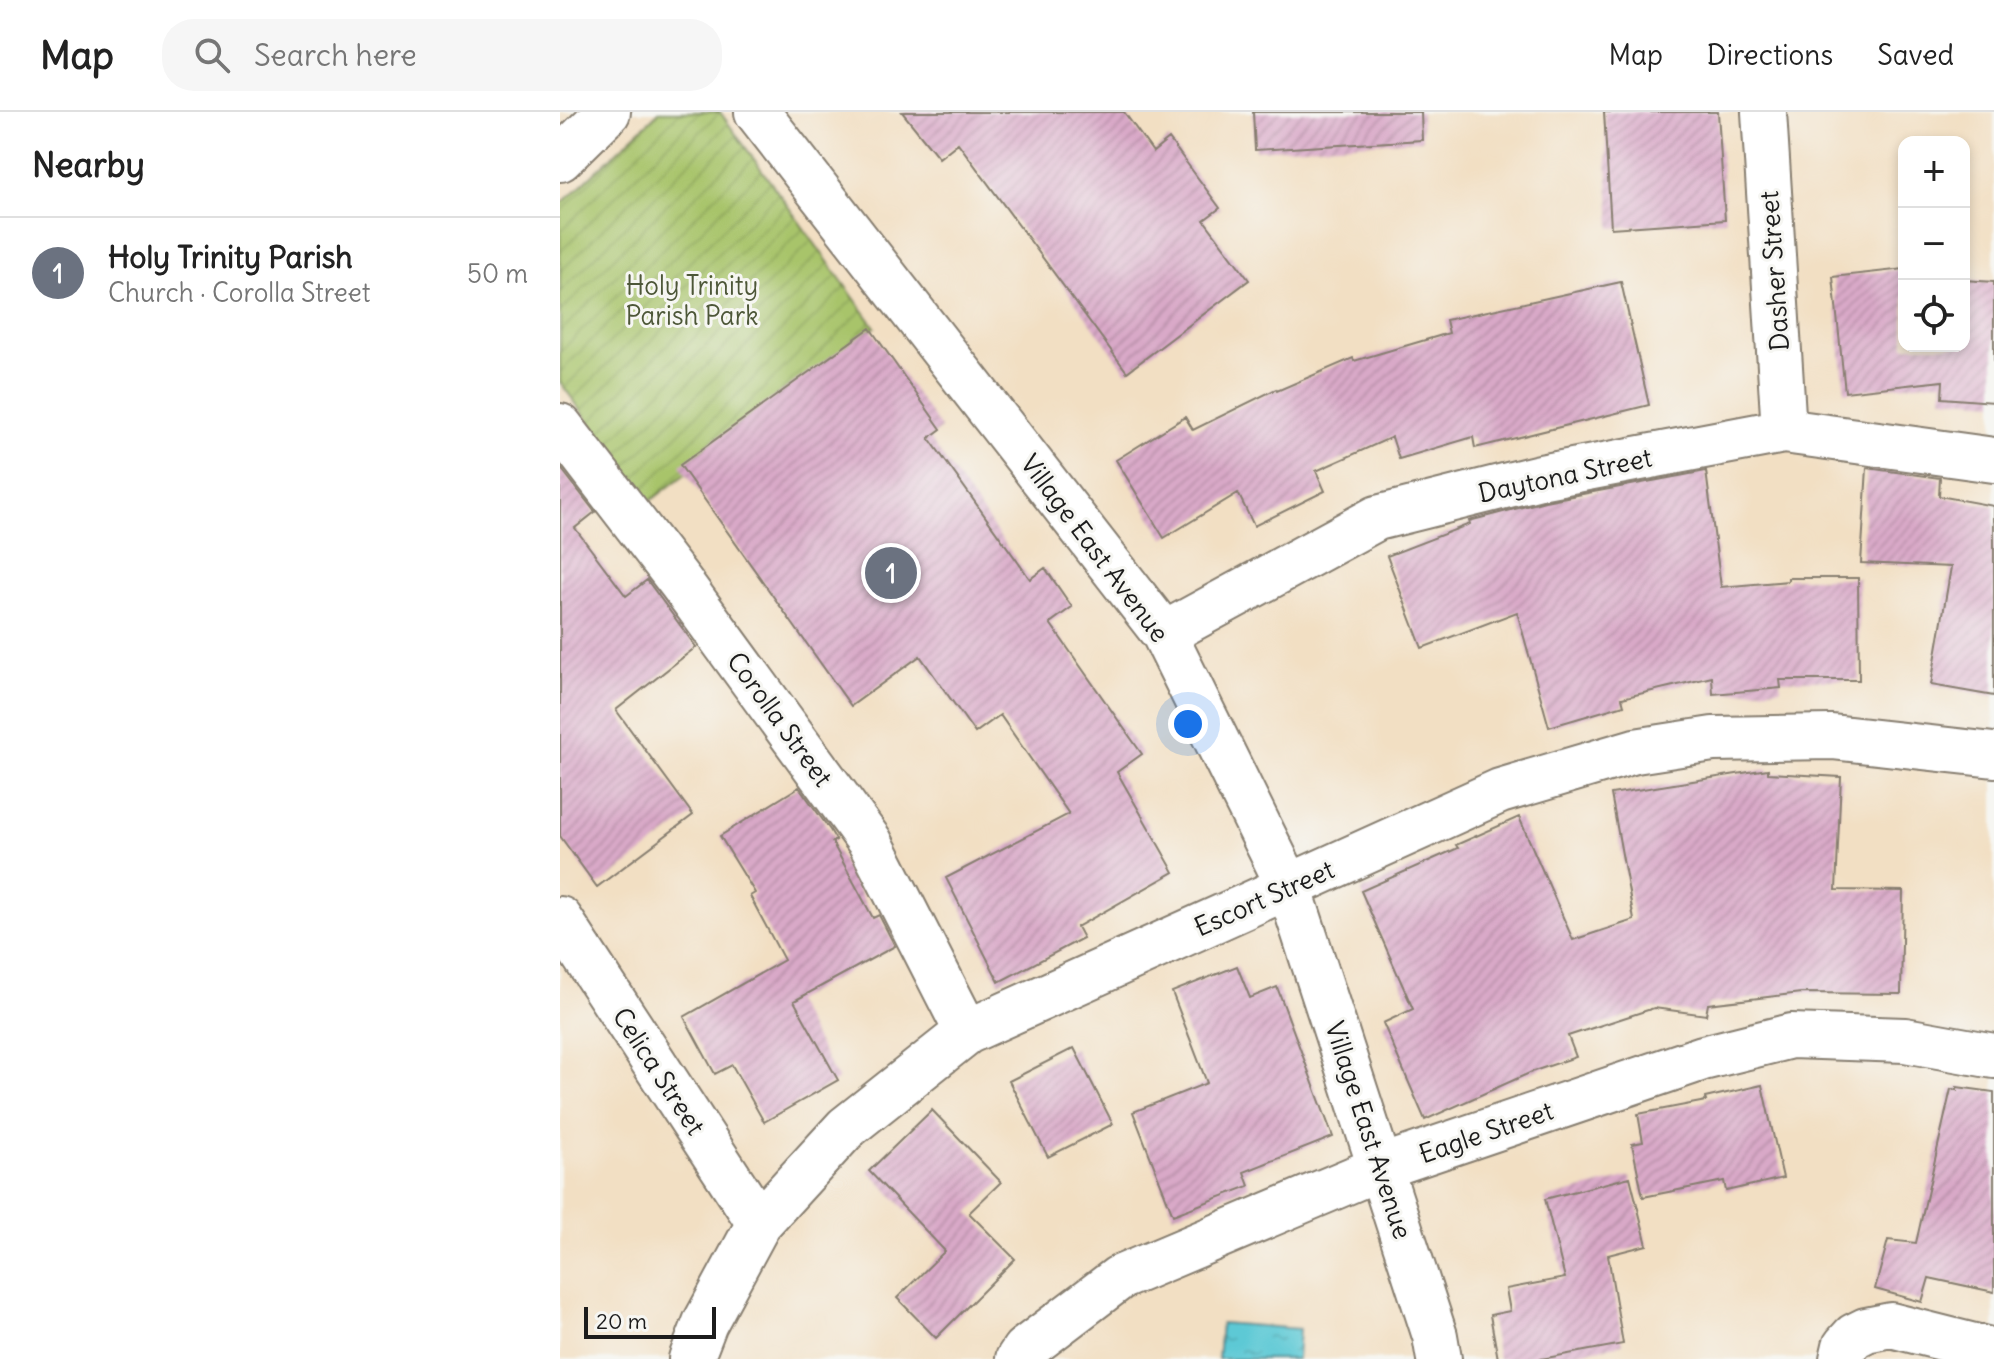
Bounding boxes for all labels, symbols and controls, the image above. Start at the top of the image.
search box [162,19,722,91]
text: Map [40,32,114,79]
icon: search [190,33,234,77]
text: Search here [254,36,417,74]
text: Map [1608,37,1663,73]
text: Directions [1707,37,1833,73]
text: Saved [1877,37,1954,73]
map controls [1898,136,1970,352]
button: + [1898,136,1970,208]
text: Nearby [32,143,145,186]
street label: Dasher Street [1752,190,1796,352]
button: − [1898,208,1970,280]
text: Holy Trinity Parish [108,238,353,276]
text: 1 [53,257,63,290]
text: 50 m [467,257,528,290]
park label: Holy Trinity Parish Park [625,269,759,332]
text: Church · Corolla Street [108,276,370,309]
button: locate [1898,280,1970,352]
street label: Daytona Street [1475,440,1655,510]
street label: Village East Avenue [1014,447,1176,649]
pin: 1 [865,543,917,603]
street label: Corolla Street [720,645,840,793]
your location [1168,704,1208,744]
street label: Escort Street [1189,852,1339,944]
street label: Celica Street [606,1001,713,1141]
street label: Village East Avenue [1318,1017,1420,1243]
street label: Eagle Street [1415,1094,1558,1170]
scale bar [584,1303,716,1339]
text: 20 m [596,1307,647,1335]

